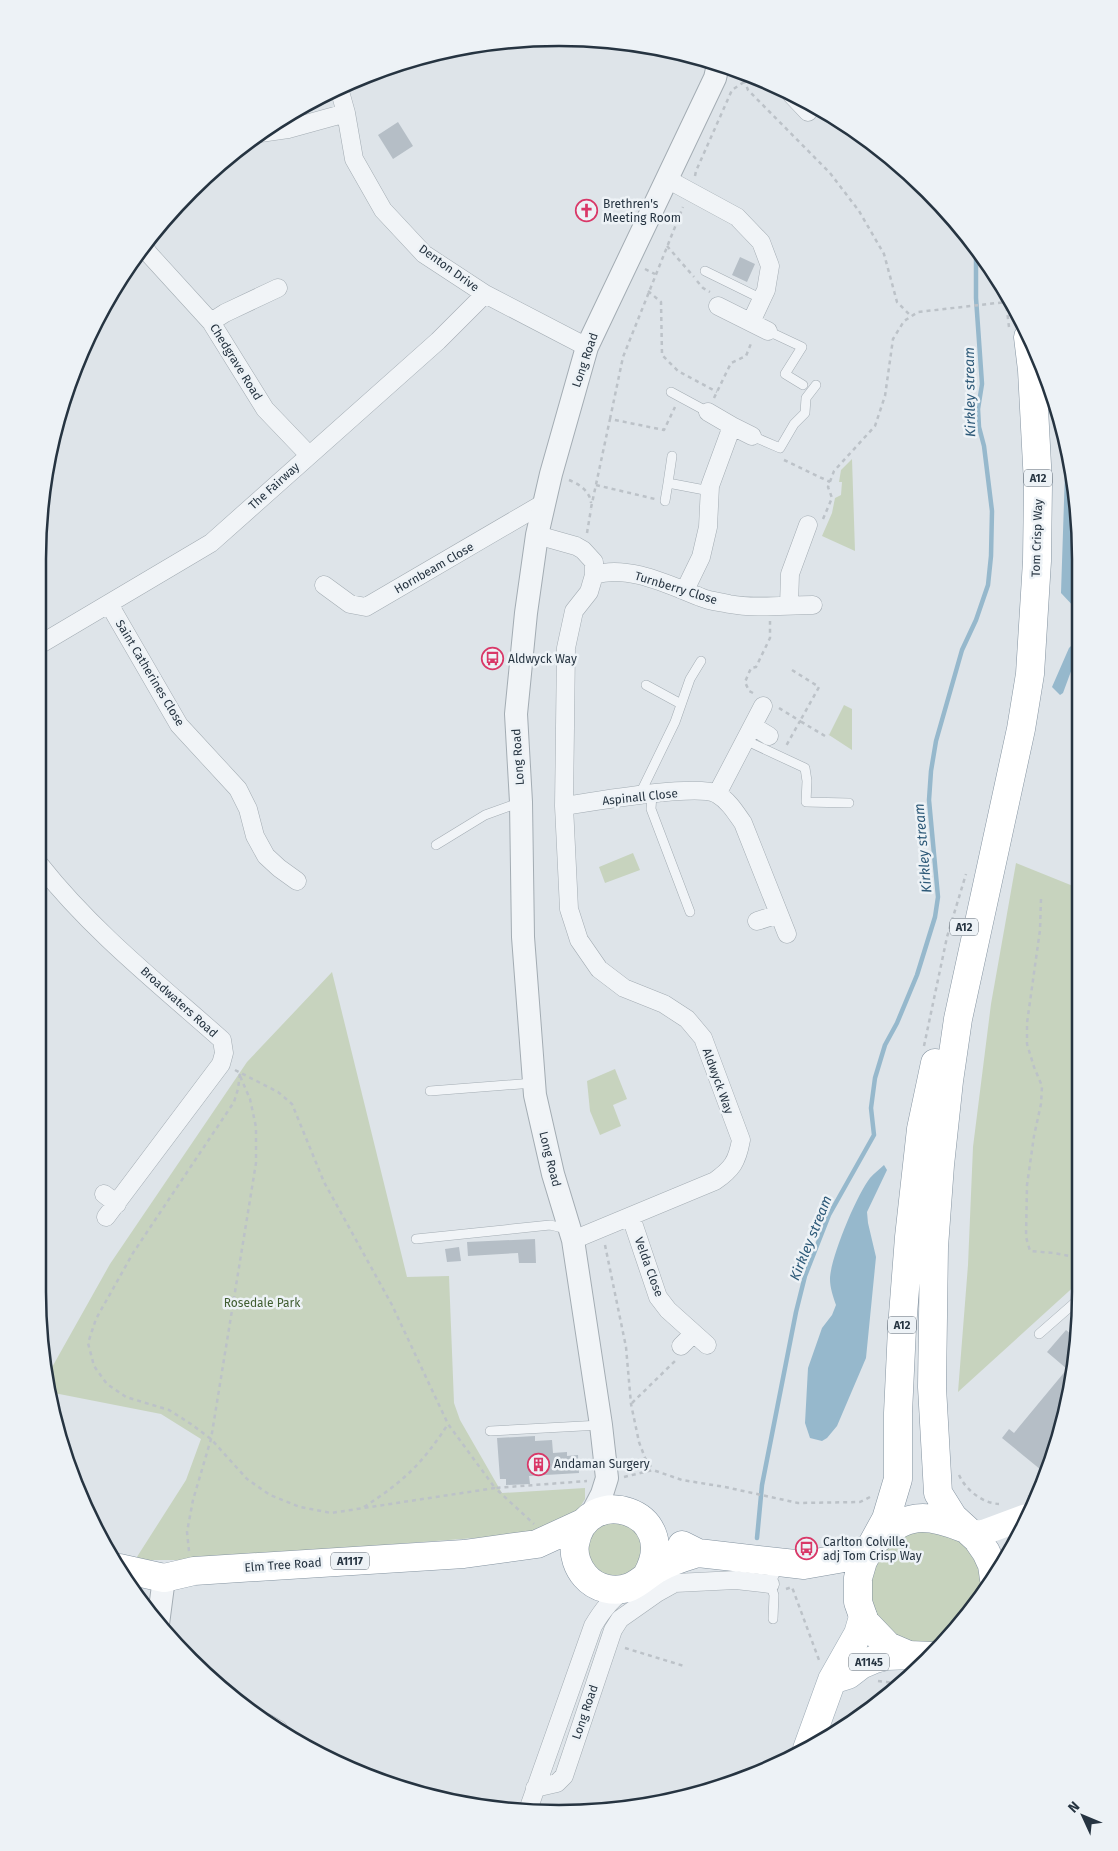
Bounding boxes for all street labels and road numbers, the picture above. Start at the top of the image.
street label: Denton Drive [416,242,482,294]
street label: Chedgrave Road [207,321,265,403]
street label: Long Road [569,331,601,389]
street label: The Fairway [246,460,302,512]
road number: A12 [1024,469,1052,486]
street label: Tom Crisp Way [1029,499,1045,577]
street label: Hornbeam Close [392,540,476,596]
street label: Turnberry Close [633,569,719,607]
street label: Saint Catherines Close [113,617,187,729]
street label: Long Road [509,728,527,786]
street label: Aspinall Close [602,786,678,808]
road number: A12 [950,919,978,936]
street label: Broadwaters Road [138,964,220,1040]
street label: Aldwyck Way [700,1046,736,1116]
street label: Long Road [536,1130,564,1188]
street label: Velda Close [632,1235,666,1299]
road number: A12 [888,1316,916,1334]
road number: A1117 [331,1552,369,1570]
street label: Elm Tree Road [244,1555,322,1575]
road number: A1145 [849,1654,889,1670]
street label: Long Road [569,1683,601,1741]

